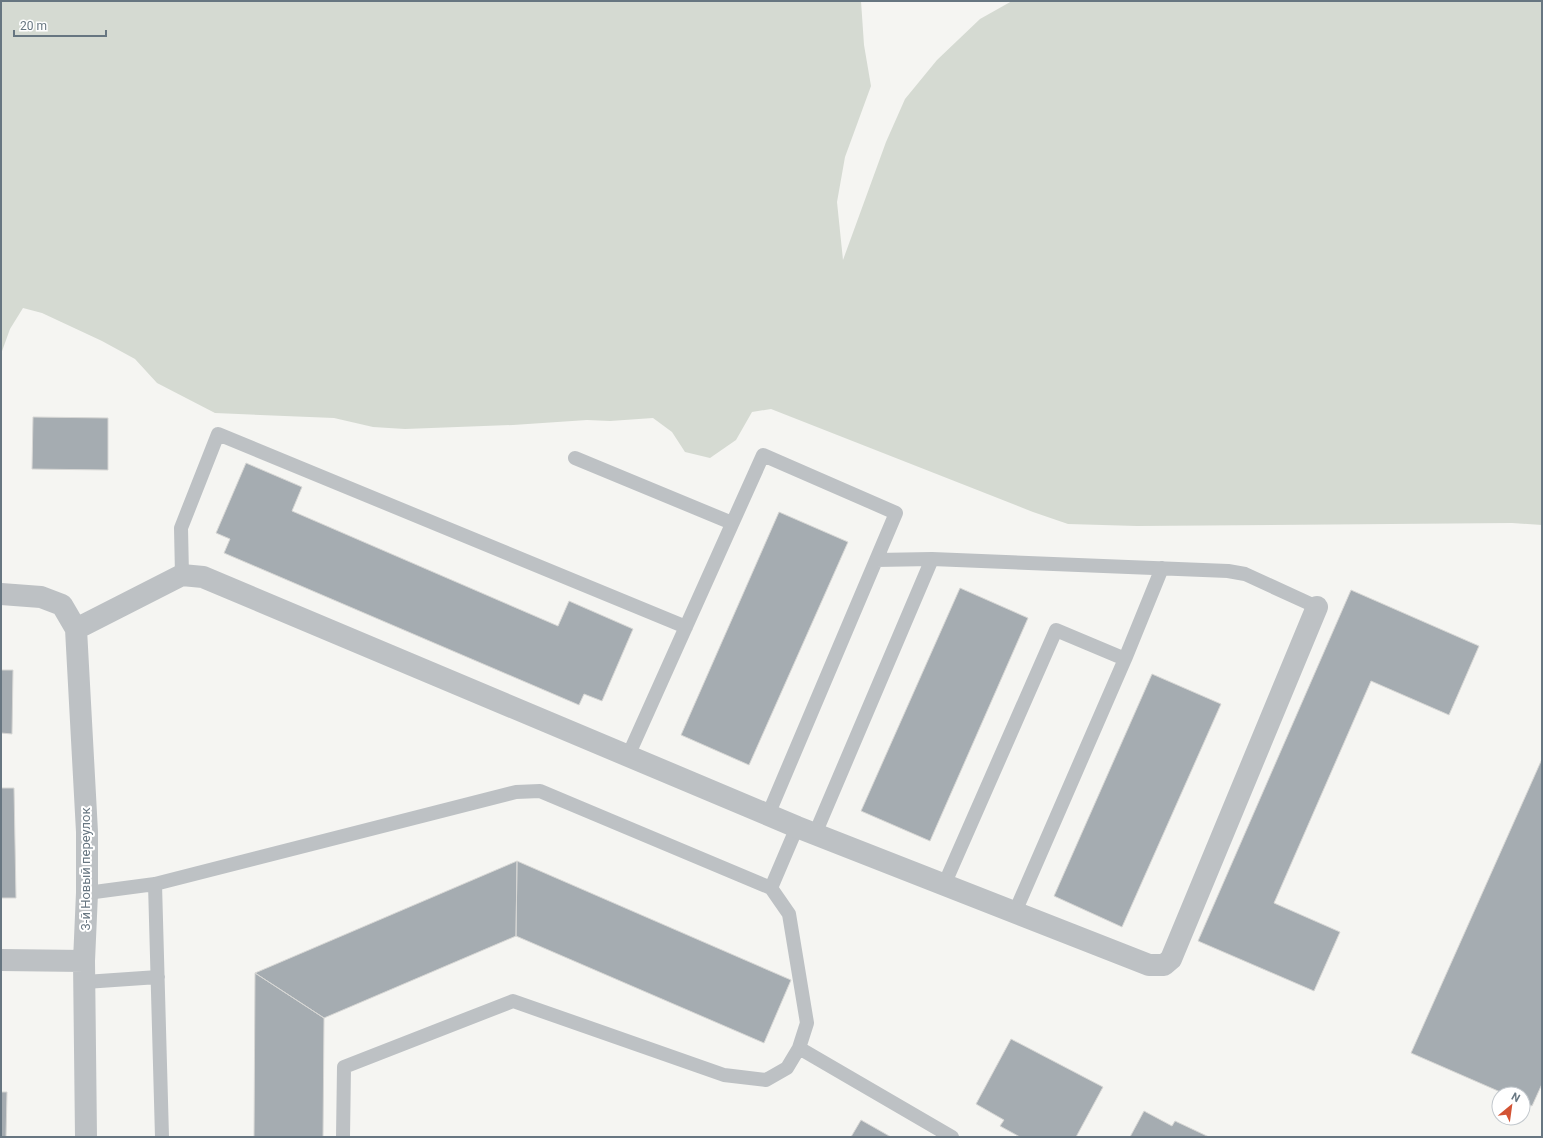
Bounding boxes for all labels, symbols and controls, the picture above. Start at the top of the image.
scale bar [14,12,106,38]
text: 20 m [20,19,47,33]
street label: 3-й Новый переулок [78,808,93,930]
north arrow [1491,1086,1531,1126]
text: N [1509,1090,1522,1105]

